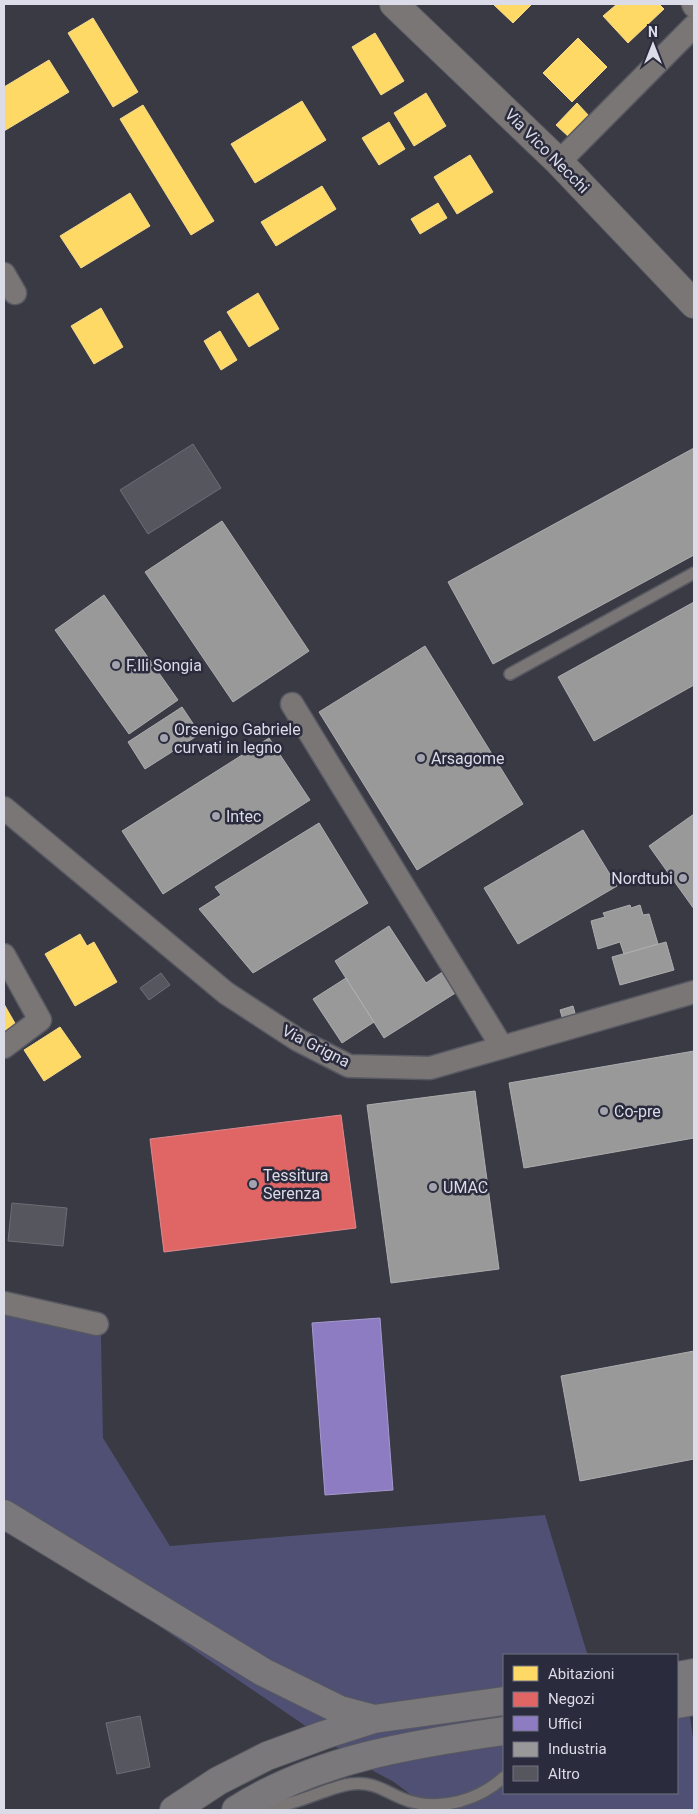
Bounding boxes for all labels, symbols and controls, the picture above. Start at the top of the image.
north arrow [628,20,678,70]
text: N [648,24,658,40]
street label: Via Vico Necchi [501,105,593,197]
place label: F.lli Songia [126,656,202,675]
marker: F.lli Songia [110,659,122,671]
place label: Orsenigo Gabriele curvati in legno [174,720,301,757]
marker: Orsenigo Gabriele curvati in legno [158,732,170,744]
place label: Arsagome [431,749,504,768]
marker: Arsagome [415,752,427,764]
place label: Intec [226,807,261,826]
marker: Intec [210,810,222,822]
place label: Nordtubi [611,869,673,888]
marker: Nordtubi [677,872,689,884]
street label: Via Grigna [279,1021,353,1071]
place label: Co-pre [614,1102,661,1121]
marker: Co-pre [598,1105,610,1117]
place label: Tessitura Serenza [263,1166,329,1203]
marker: Tessitura Serenza [247,1178,259,1190]
place label: UMAC [443,1178,488,1197]
marker: UMAC [427,1181,439,1193]
legend [503,1654,678,1794]
text: Abitazioni [548,1665,615,1683]
text: Negozi [548,1690,595,1708]
text: Uffici [548,1715,582,1733]
text: Industria [548,1740,607,1758]
text: Altro [548,1765,580,1783]

